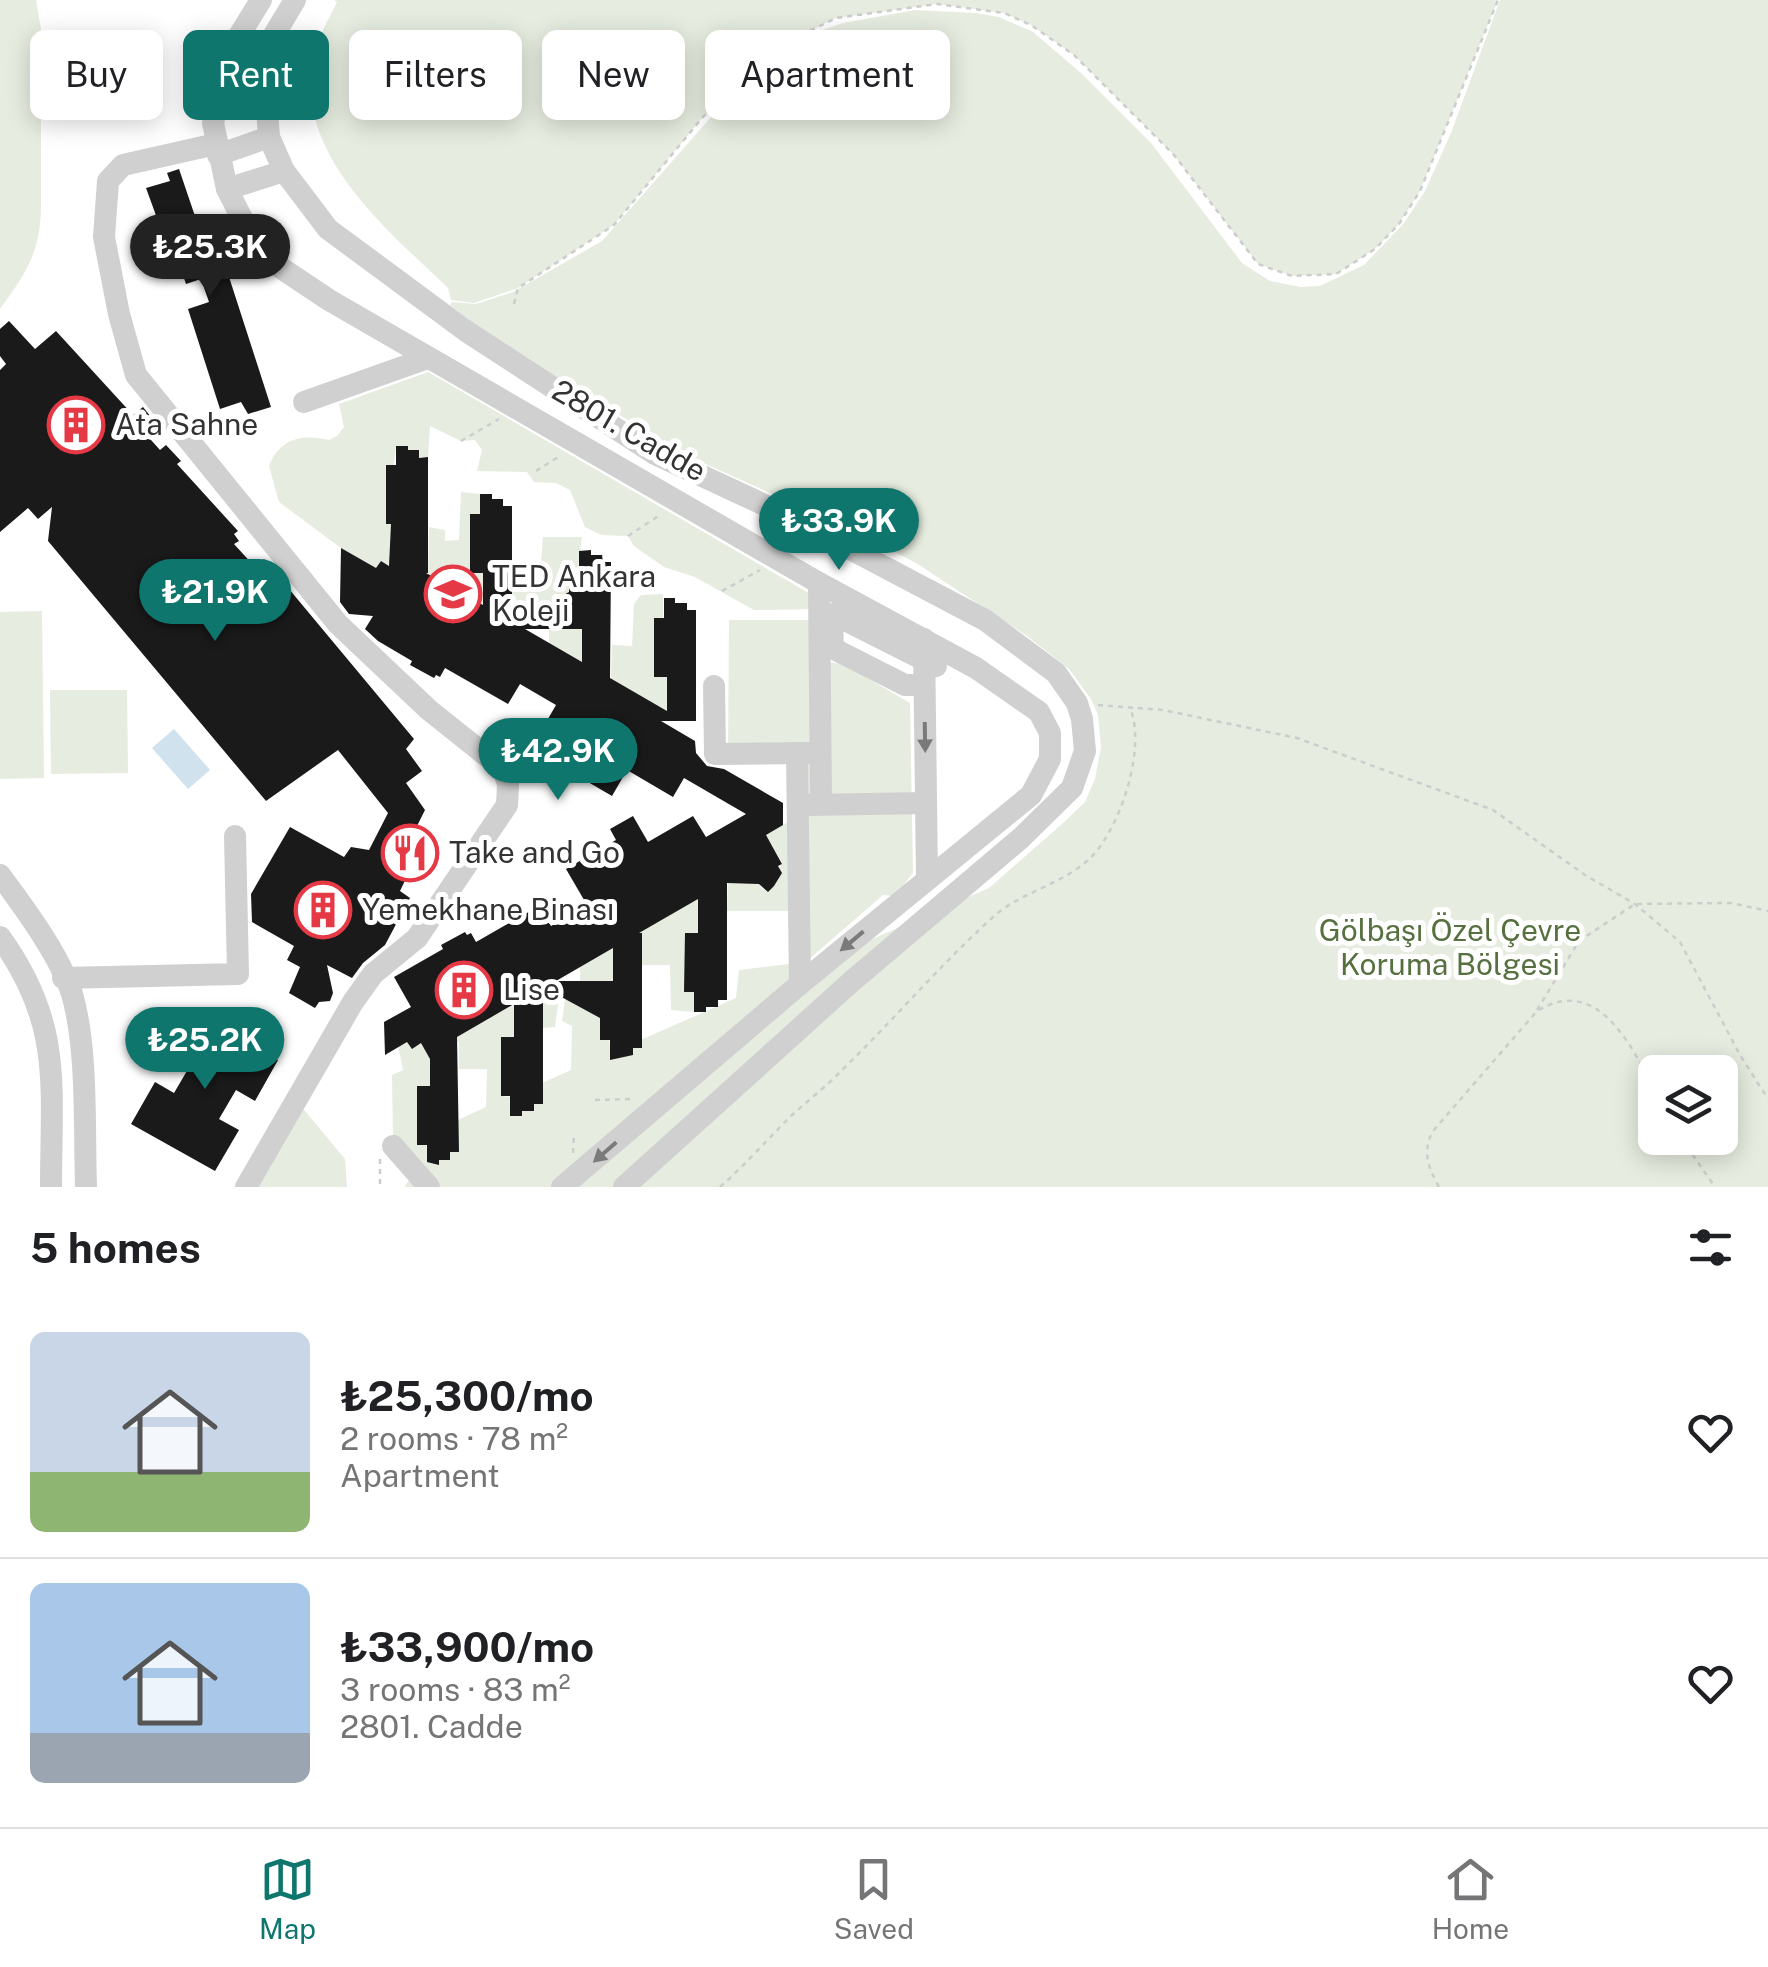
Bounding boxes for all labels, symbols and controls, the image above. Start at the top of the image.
chip: Buy [30,30,163,120]
chip: Rent [183,30,329,120]
chip: Filters [349,30,522,120]
chip: New [542,30,685,120]
chip: Apartment [705,30,950,120]
pin: ₺25.3K [129,214,291,299]
text: ₺25.3K [152,228,268,265]
street label: 2801. Cadde [546,372,713,489]
building icon: Ata Sahne [46,395,106,455]
place label: Ata Sahne [115,406,258,442]
pin: ₺33.9K [758,488,920,573]
text: ₺33.9K [781,502,897,539]
place label: TED Ankara Koleji [492,558,656,628]
pin: ₺21.9K [134,559,296,644]
school or university icon: TED Ankara Koleji [423,564,483,624]
text: ₺21.9K [161,573,269,610]
pin: ₺42.9K [477,718,639,803]
one-way arrow [917,721,933,753]
text: ₺42.9K [501,732,615,769]
restaurant icon: Take and Go [380,823,440,883]
place label: Take and Go [449,834,620,870]
building icon: Yemekhane Binası [293,880,353,940]
place label: Yemekhane Binası [362,891,614,927]
park label: Gölbaşı Özel Çevre Koruma Bölgesi [1319,912,1581,982]
one-way arrow [840,930,865,951]
building icon: Lise [434,960,494,1020]
place label: Lise [503,971,560,1007]
pin: ₺25.2K [124,1007,286,1092]
text: ₺25.2K [147,1021,263,1058]
map controls [1638,1055,1738,1155]
button: layers [1638,1055,1738,1155]
one-way arrow [593,1140,618,1162]
icon: filters [1683,1220,1738,1275]
text: 5 homes [30,1223,201,1272]
text: ₺25,300/mo [340,1371,594,1420]
icon: home [110,1372,230,1492]
icon: heart [1683,1405,1738,1460]
text: 2 rooms · 78 m² [340,1420,568,1457]
text: Apartment [340,1457,500,1494]
text: ₺33,900/mo [340,1622,594,1671]
icon: home [110,1623,230,1743]
icon: heart [1683,1656,1738,1711]
text: 3 rooms · 83 m² [340,1671,571,1708]
text: 2801. Cadde [340,1708,523,1745]
tab: Map [259,1852,316,1945]
tab: Saved [834,1852,914,1945]
tab: Home [1432,1852,1509,1945]

